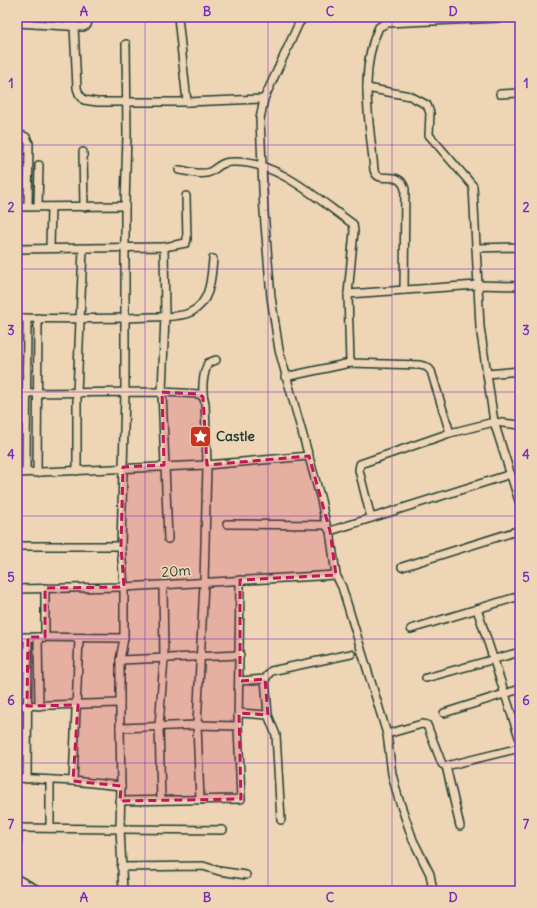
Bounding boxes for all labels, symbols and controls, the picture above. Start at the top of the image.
text: A [80,3,89,20]
text: B [203,3,212,20]
text: C [326,3,335,20]
text: D [448,3,458,20]
text: 1 [8,75,14,92]
text: 1 [523,75,529,92]
text: 2 [7,199,15,216]
text: 2 [522,199,530,216]
text: 3 [7,322,15,339]
text: 3 [522,322,530,339]
place icon: Castle [188,423,214,449]
place label: Castle [216,427,255,445]
text: 4 [7,446,15,463]
text: 4 [522,446,530,463]
street label: 20m [161,561,191,581]
text: 5 [7,569,15,586]
text: 5 [522,569,530,586]
text: 6 [7,692,15,709]
text: 6 [522,692,530,709]
text: 7 [8,816,15,833]
text: 7 [523,816,530,833]
text: A [80,889,89,906]
text: B [203,889,212,906]
text: C [326,889,335,906]
text: D [448,889,458,906]

